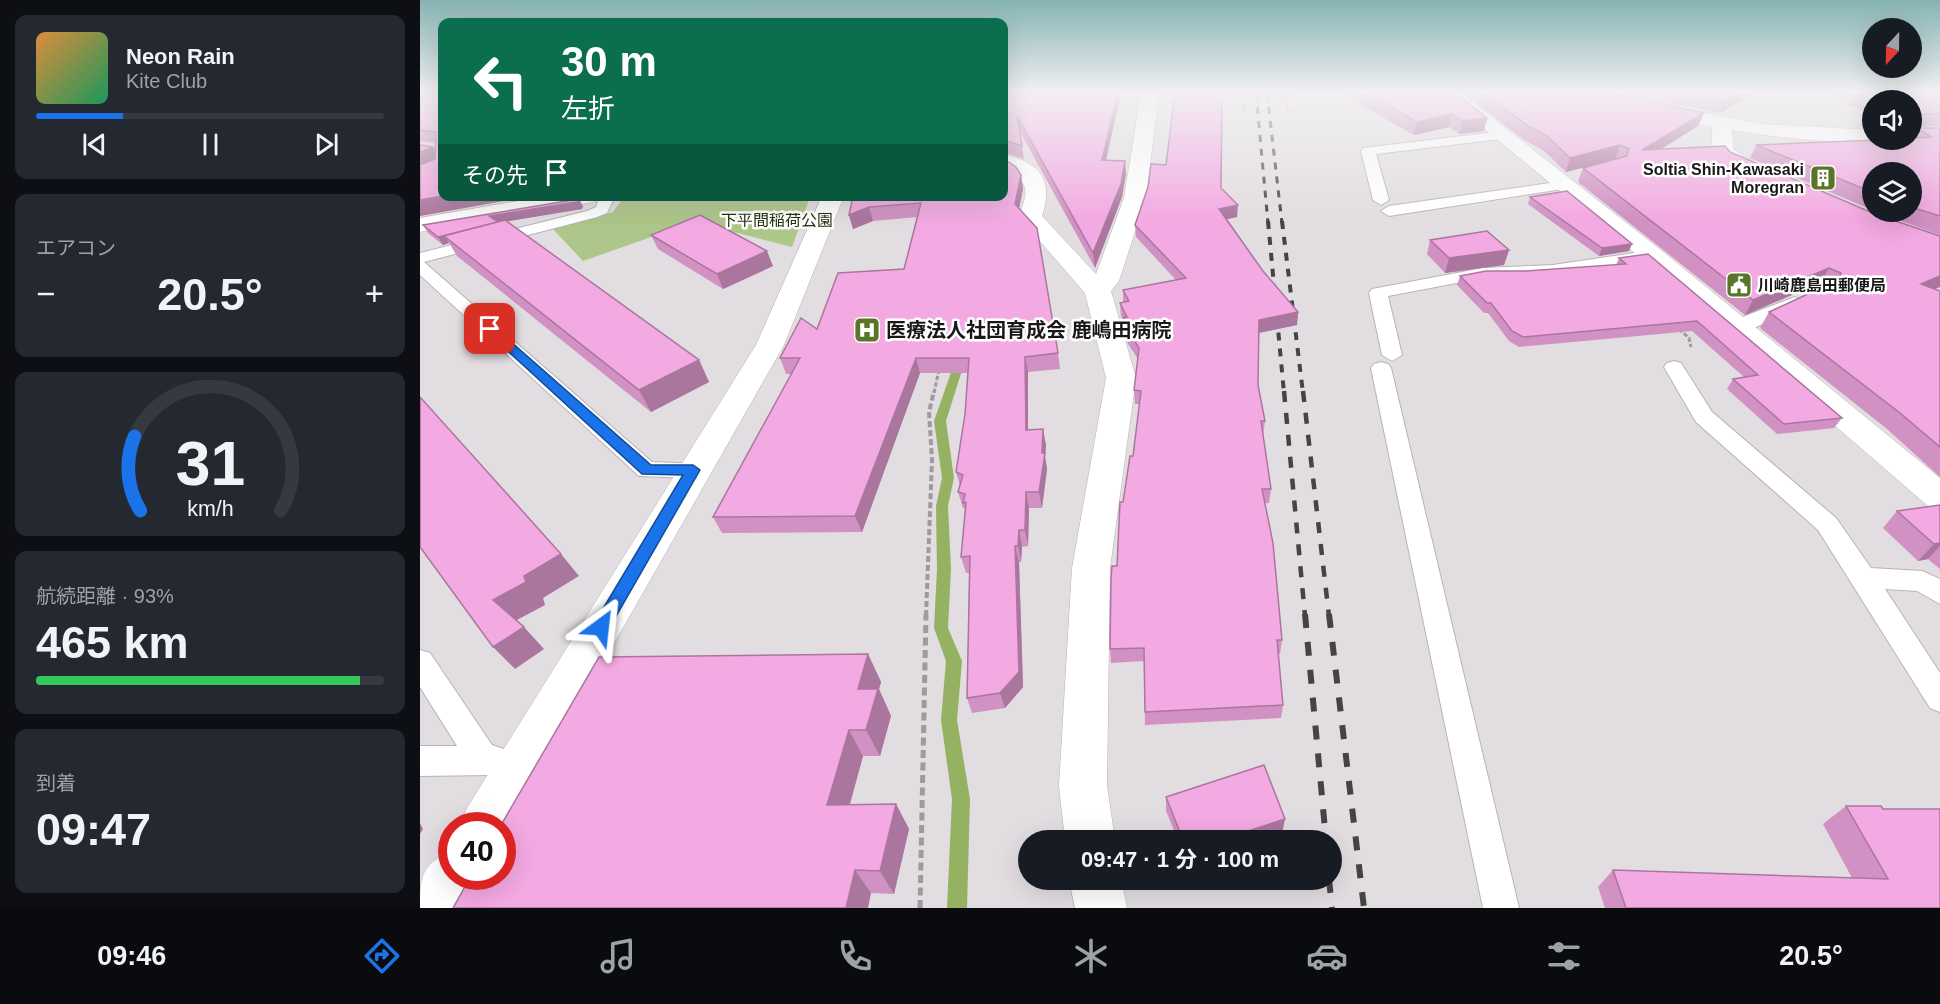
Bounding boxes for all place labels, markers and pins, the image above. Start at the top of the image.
place label: Soltia Shin-Kawasaki Moregran [1643,161,1804,196]
building icon: Soltia Shin-Kawasaki Moregran [1808,163,1838,193]
public building icon: 川崎鹿島田郵便局 [1724,270,1754,300]
place label: 川崎鹿島田郵便局 [1758,277,1886,294]
pin [464,303,515,354]
hospital icon: 医療法人社団育成会 鹿嶋田病院 [852,315,882,345]
place label: 医療法人社団育成会 鹿嶋田病院 [886,319,1172,341]

